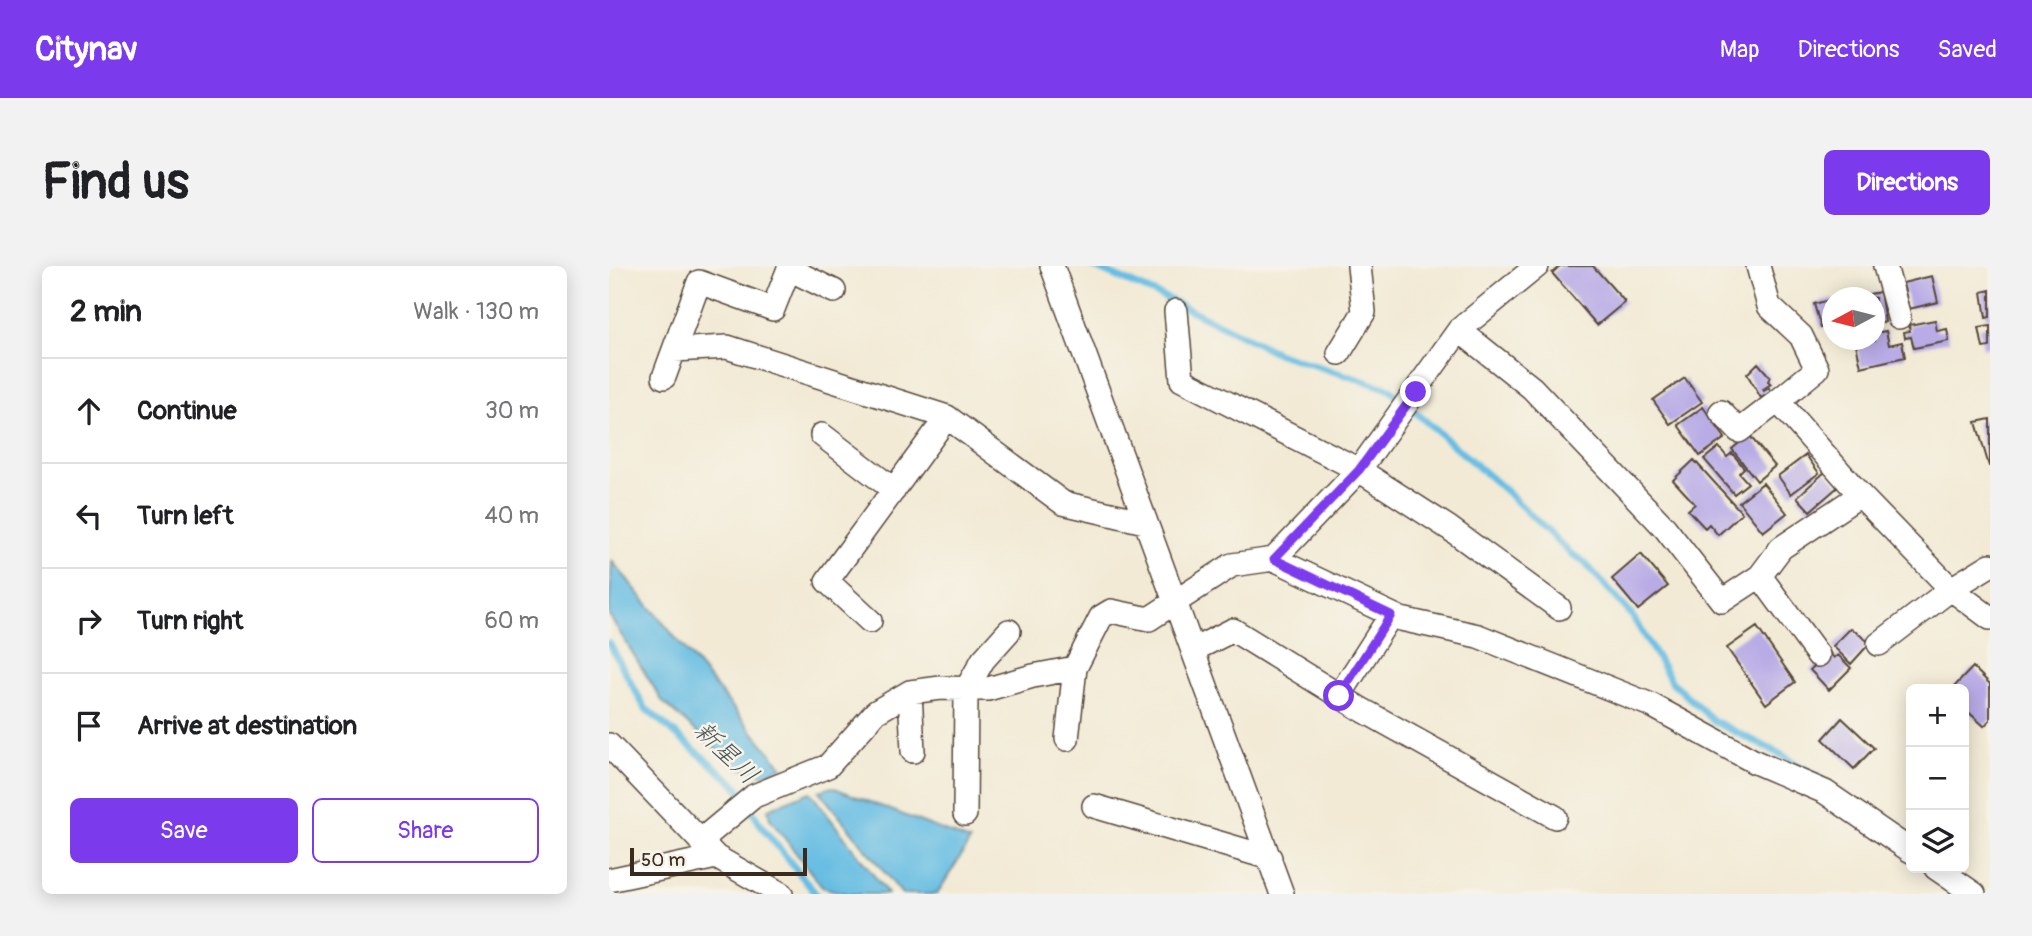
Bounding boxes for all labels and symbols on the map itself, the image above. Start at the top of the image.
north arrow [1822,287,1885,350]
route end [1400,376,1431,407]
route start [1323,680,1354,711]
water label: 新星川 [687,714,765,792]
scale bar [630,845,807,877]

